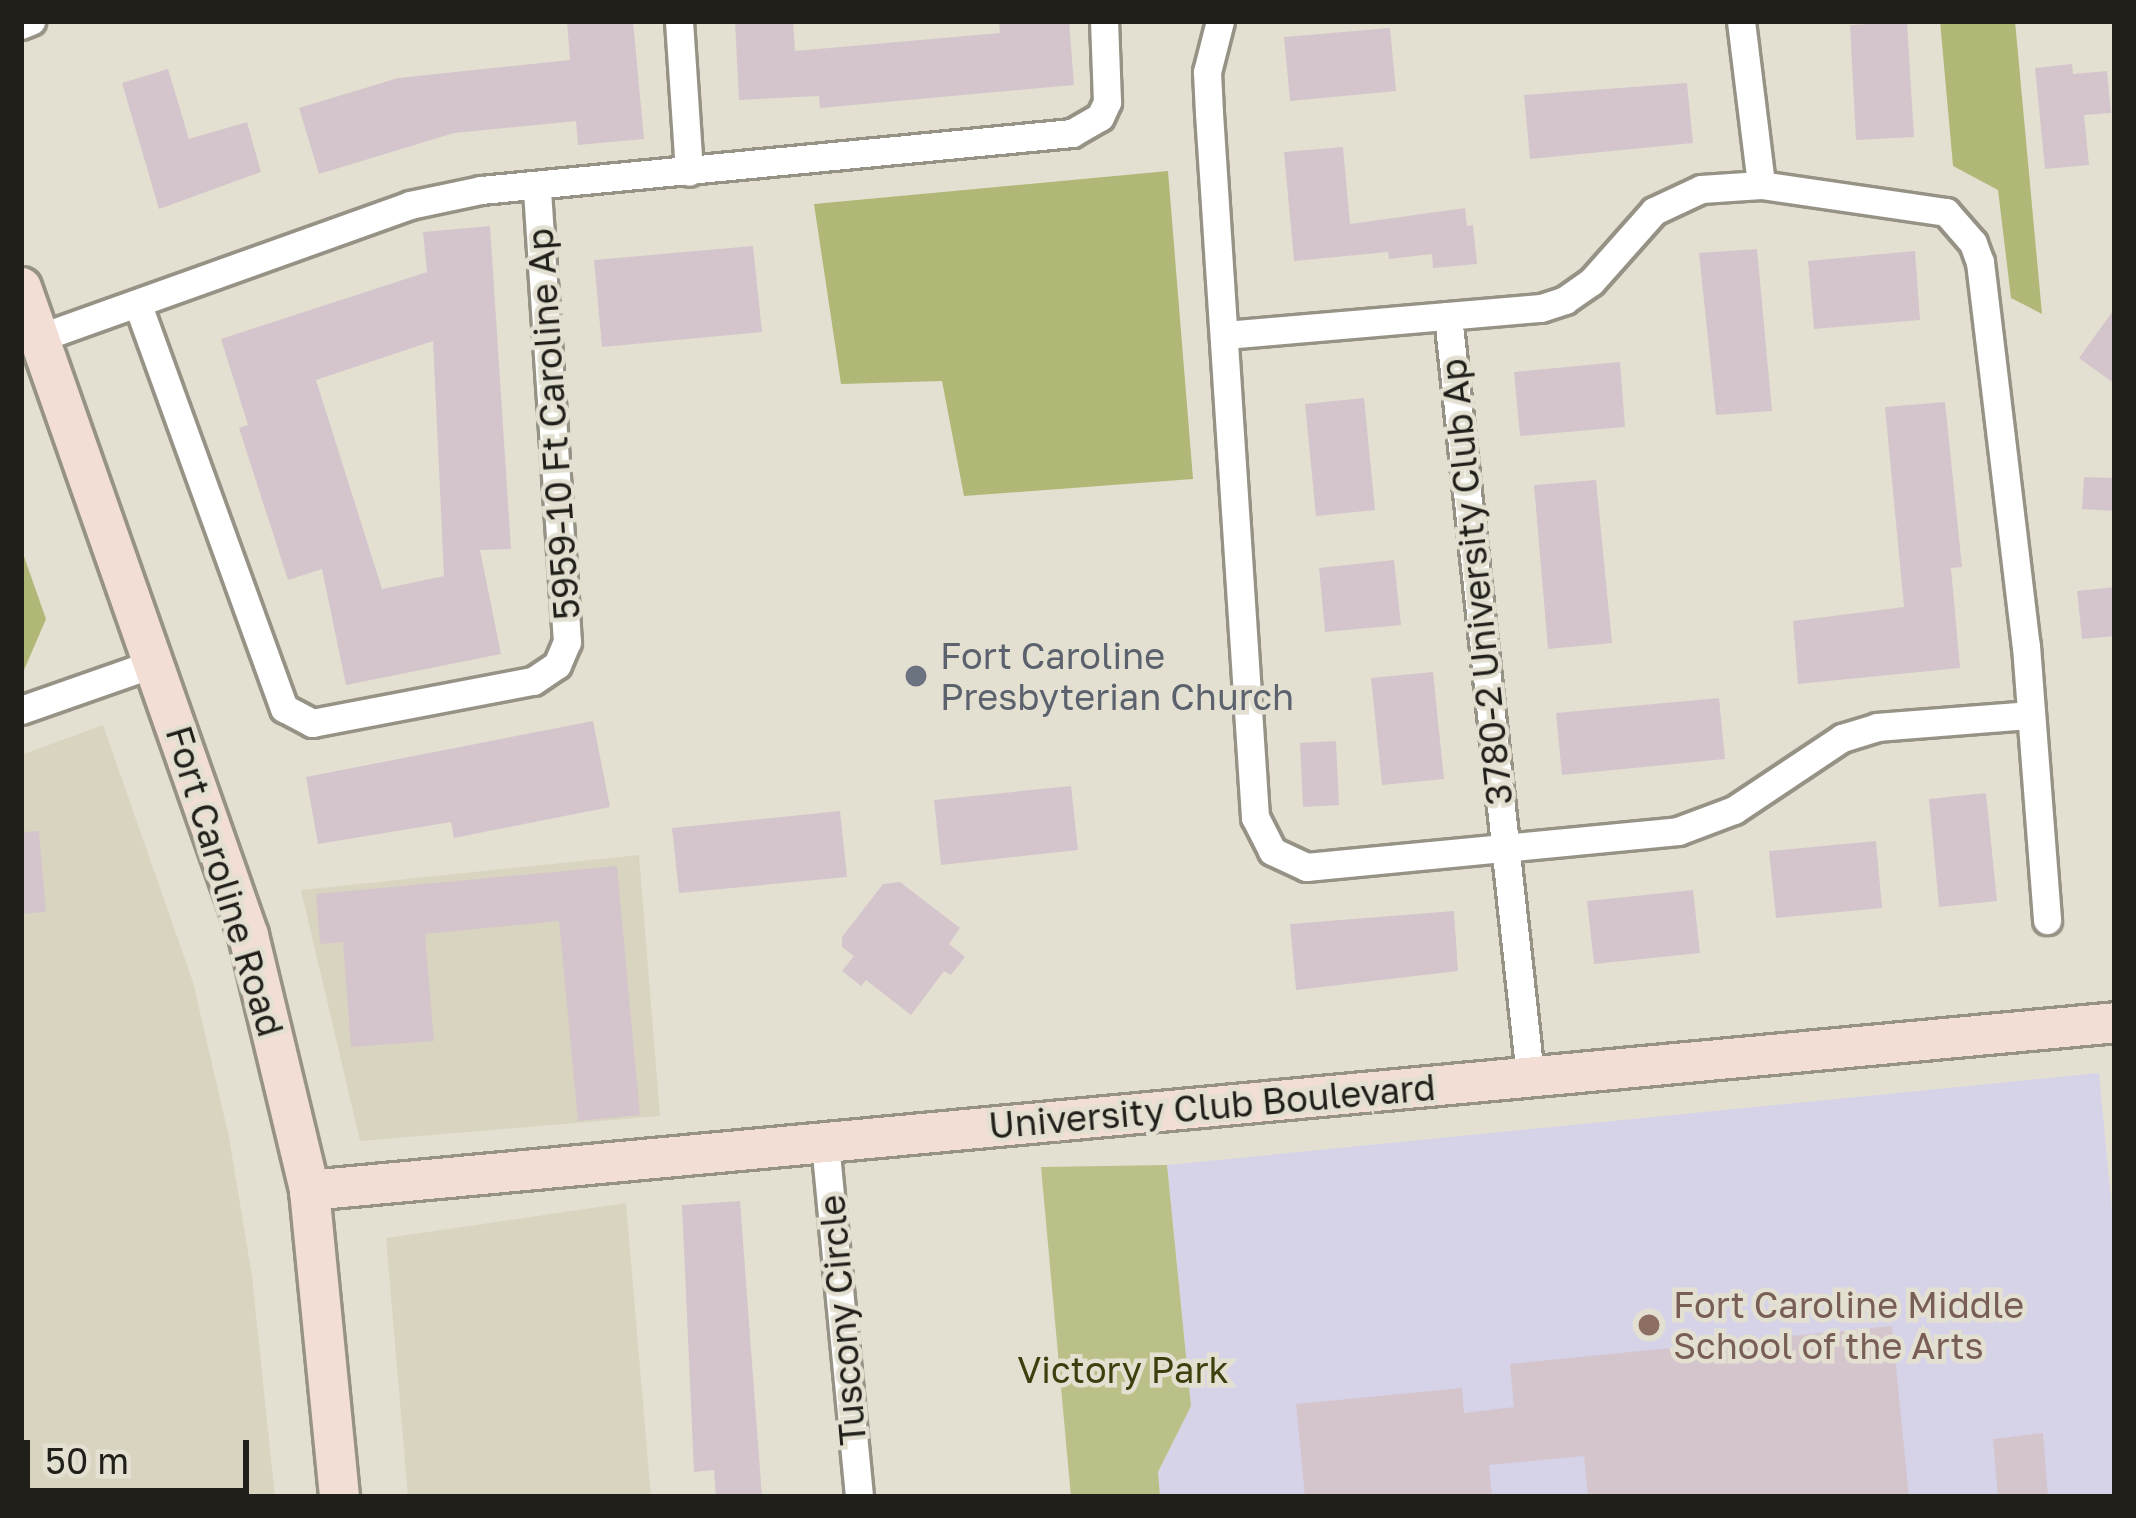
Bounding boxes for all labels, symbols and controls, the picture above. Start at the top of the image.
street label: 5959-10 Ft Caroline Ap [518,227,588,621]
street label: 3780-2 University Club Ap [1431,357,1521,807]
place label: Fort Caroline Presbyterian Church [940,633,1294,718]
marker: Fort Caroline Presbyterian Church [903,663,929,689]
street label: Fort Caroline Road [157,721,293,1041]
street label: University Club Boulevard [987,1065,1437,1147]
street label: Tuscony Circle [810,1193,874,1447]
place label: Fort Caroline Middle School of the Arts [1673,1282,2024,1367]
marker: Fort Caroline Middle School of the Arts [1636,1312,1662,1338]
park label: Victory Park [1017,1348,1229,1392]
scale bar [30,1416,255,1490]
text: 50 m [45,1439,129,1482]

